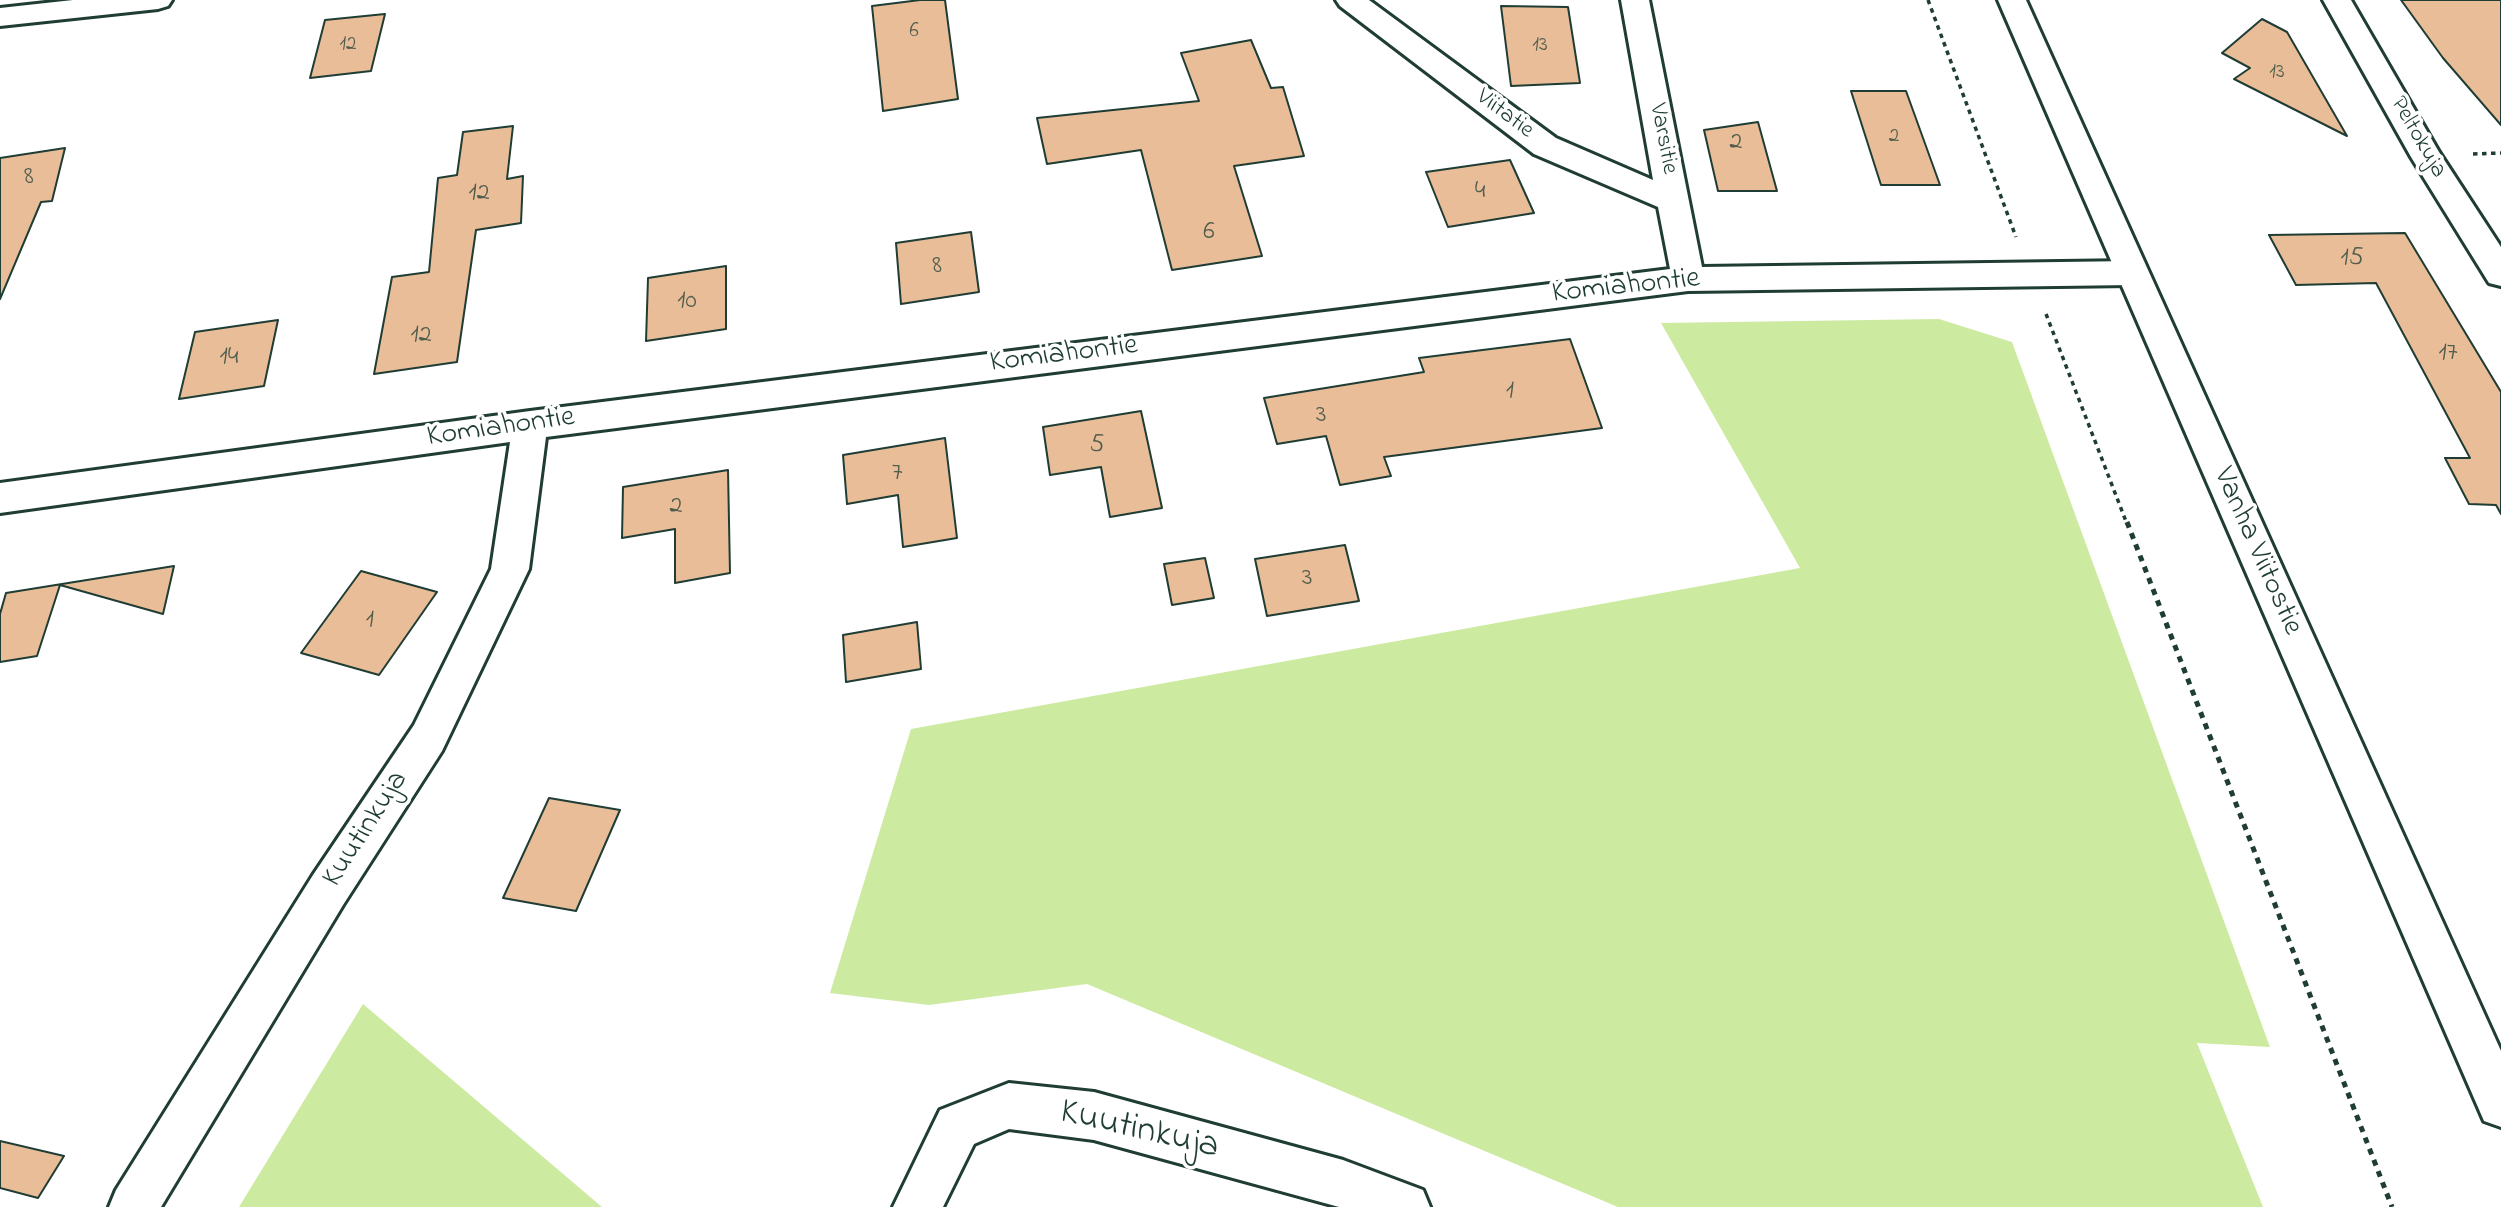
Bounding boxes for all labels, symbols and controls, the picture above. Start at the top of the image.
house number: 6 [909,20,919,46]
house number: 12 [339,33,357,59]
house number: 13 [1532,34,1548,60]
house number: 13 [2269,61,2285,87]
street label: Viitatie [1469,84,1539,146]
street label: Peltokuja [2382,92,2452,184]
street label: Varsitie [1641,101,1683,177]
house number: 2 [1889,125,1899,151]
house number: 2 [1730,128,1742,160]
house number: 8 [24,163,34,195]
house number: 4 [1475,177,1485,209]
house number: 12 [468,179,490,211]
house number: 6 [1203,218,1215,250]
house number: 15 [2340,244,2364,276]
house number: 8 [932,252,942,284]
street label: Komiahontie [1550,262,1702,314]
house number: 10 [677,287,697,319]
house number: 12 [410,321,432,353]
street label: Komiahontie [988,329,1140,383]
house number: 17 [2439,339,2457,371]
house number: 14 [220,343,238,375]
house number: 1 [1506,377,1514,409]
street label: Komiahontie [425,401,577,457]
house number: 3 [1316,401,1326,433]
house number: 5 [1090,431,1104,463]
house number: 7 [892,459,902,491]
street label: Vanha Viitostie [2203,463,2309,641]
house number: 2 [670,492,682,524]
house number: 3 [1302,564,1312,596]
house number: 1 [366,606,374,638]
street label: Kuutinkuja [316,765,418,895]
street label: Kuutinkuja [1055,1092,1223,1172]

